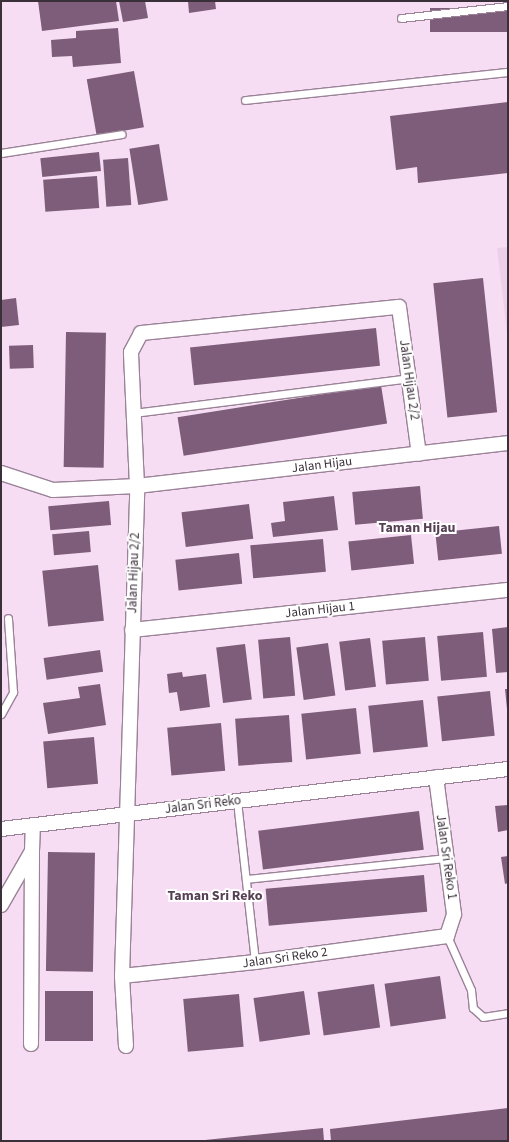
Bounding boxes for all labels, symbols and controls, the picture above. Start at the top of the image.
street label: Jalan Hijau 2/2 [396,339,422,421]
street label: Jalan Hijau [291,454,353,476]
district label: Taman Hijau [379,520,455,536]
street label: Jalan Hijau 2/2 [125,532,143,614]
street label: Jalan Hijau 1 [284,599,356,621]
street label: Jalan Sri Reko [164,793,242,817]
street label: Jalan Sri Reko 1 [432,814,460,900]
district label: Taman Sri Reko [167,888,263,904]
street label: Jalan Sri Reko 2 [242,944,328,972]

